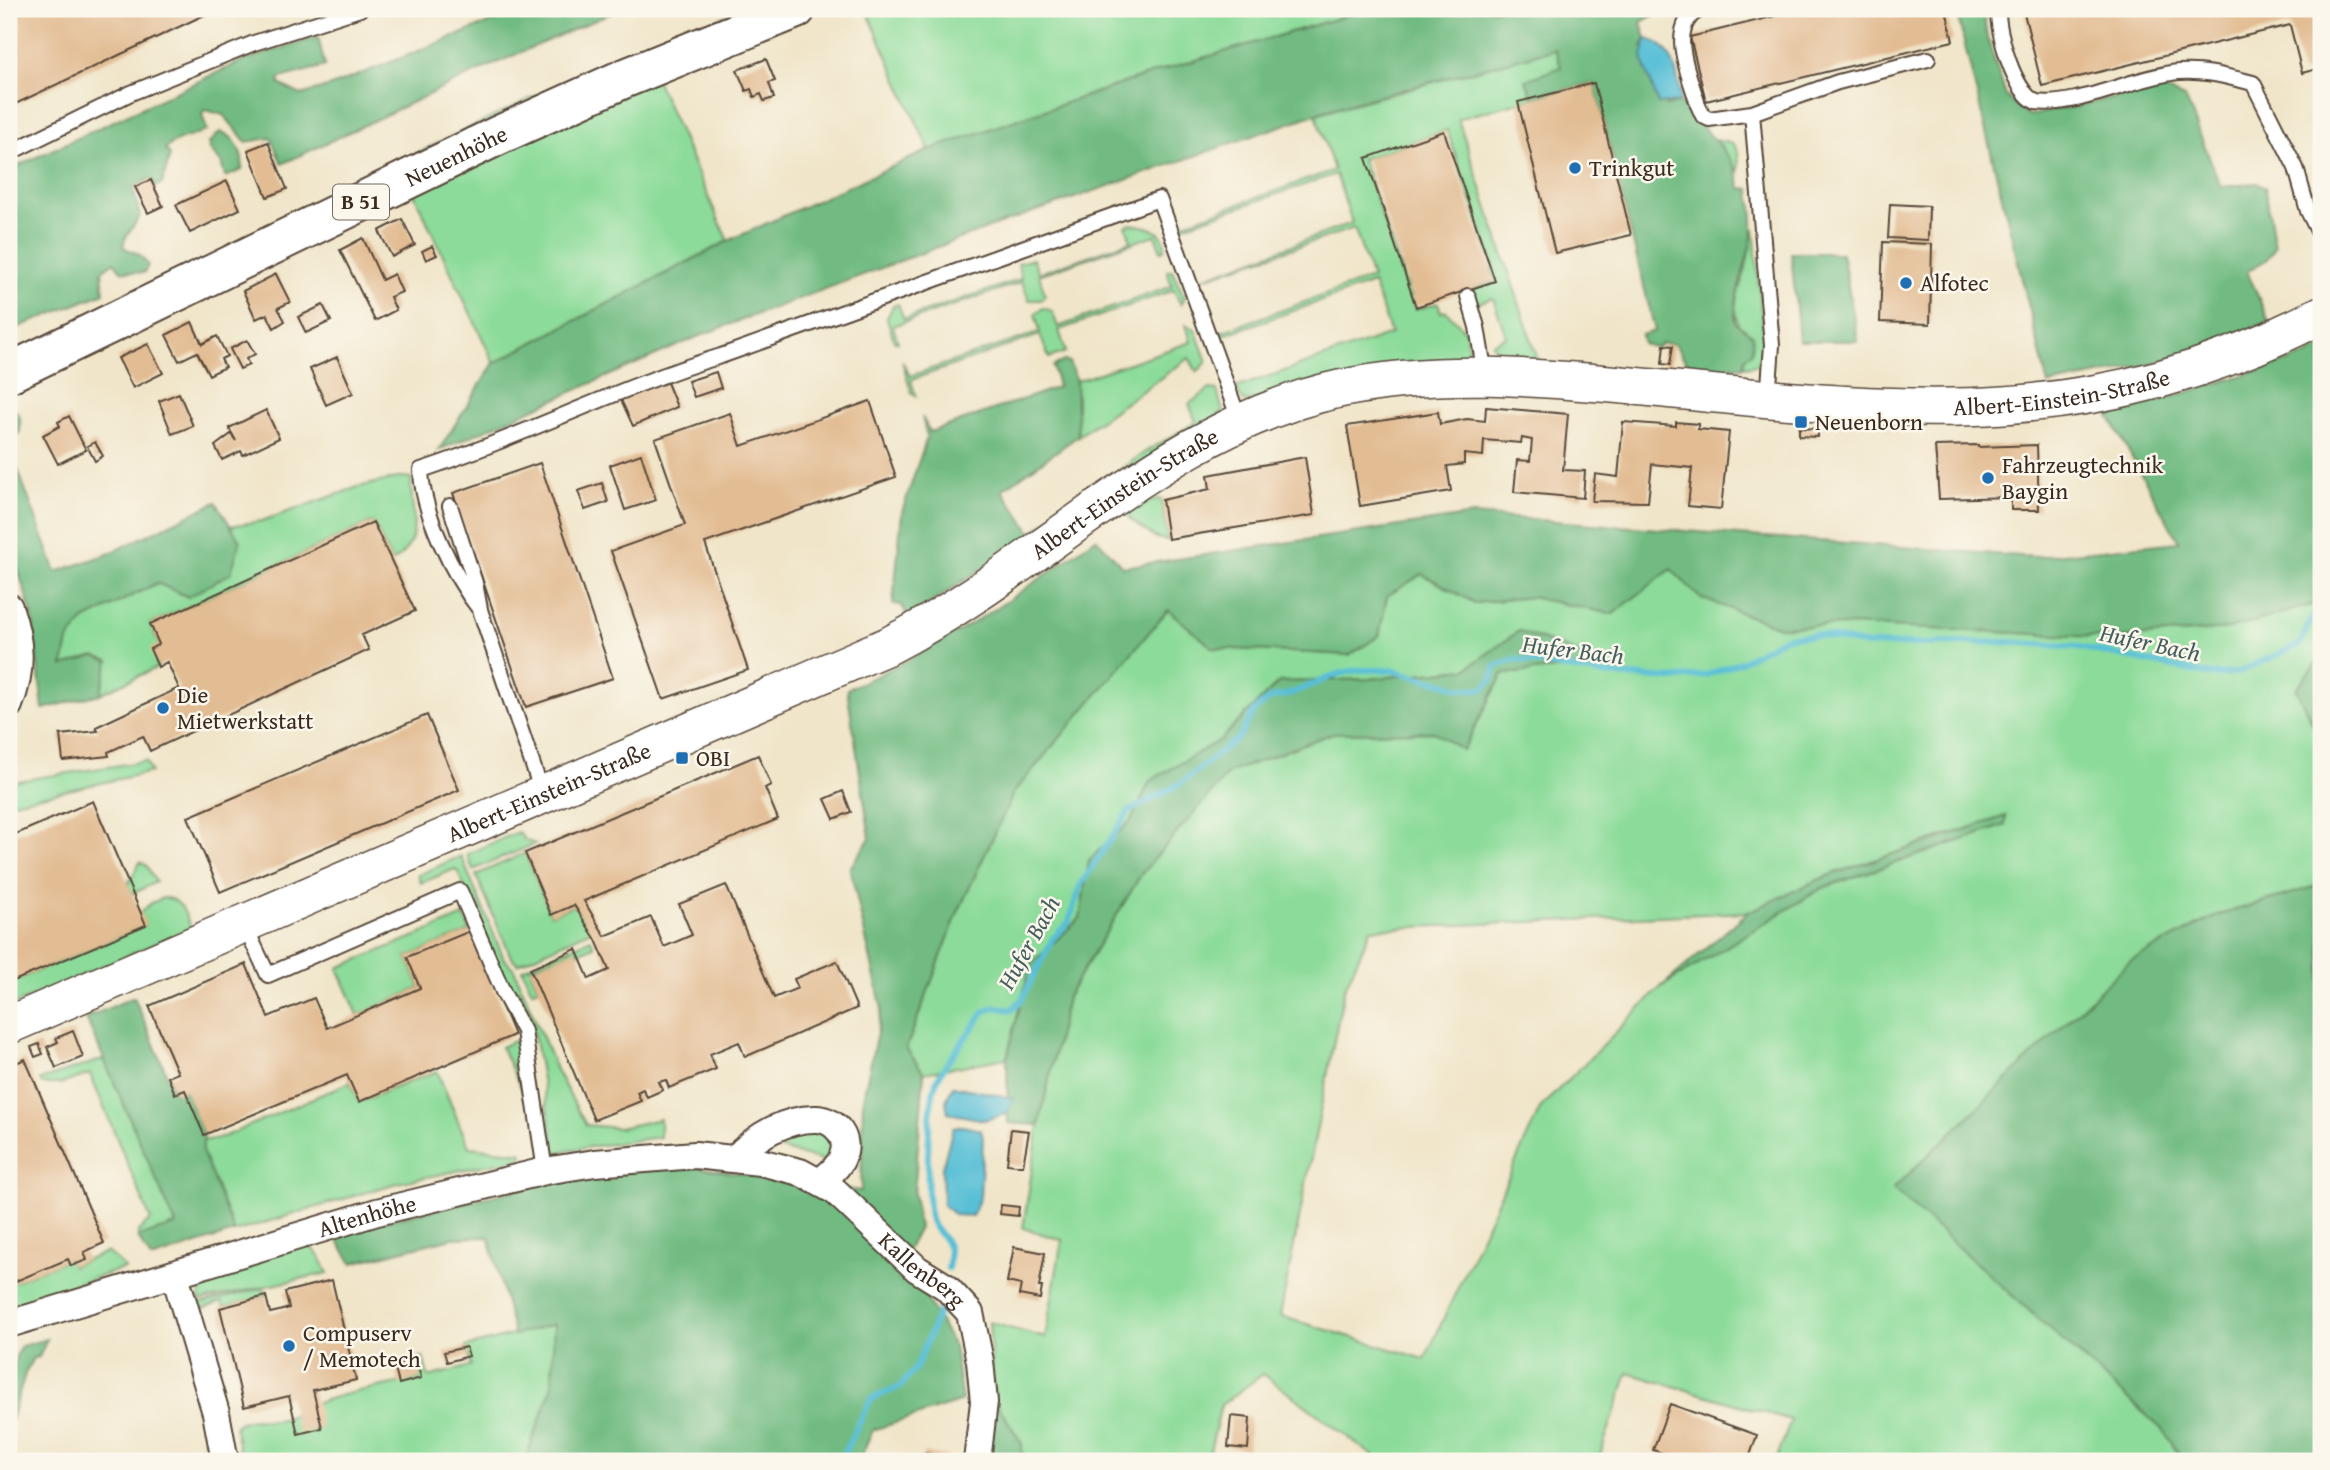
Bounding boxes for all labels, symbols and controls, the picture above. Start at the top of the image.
street label: Neuenhöhe [399,117,512,194]
place label: Trinkgut [1589,151,1674,184]
marker: Trinkgut [1567,160,1583,176]
road number: B 51 [333,184,389,220]
place label: Alfotec [1920,266,1989,299]
marker: Alfotec [1898,275,1914,291]
street label: Albert-Einstein-Straße [1953,360,2173,423]
place label: Neuenborn [1815,405,1923,438]
marker: Neuenborn [1793,414,1809,430]
street label: Albert-Einstein-Straße [1024,419,1224,567]
place label: Fahrzeugtechnik Baygin [2002,448,2163,507]
marker: Fahrzeugtechnik Baygin [1980,470,1996,486]
water label: Hufer Bach [2096,615,2204,670]
water label: Hufer Bach [1519,626,1626,673]
place label: Die Mietwerkstatt [177,678,313,737]
marker: Die Mietwerkstatt [155,700,171,716]
street label: Albert-Einstein-Straße [442,733,656,850]
place label: OBI [696,741,730,774]
marker: OBI [674,750,690,766]
water label: Hufer Bach [988,890,1069,997]
street label: Altenhöhe [314,1186,419,1245]
street label: Kallenberg [872,1224,975,1315]
place label: Compuserv / Memotech [303,1316,421,1375]
marker: Compuserv / Memotech [281,1338,297,1354]

